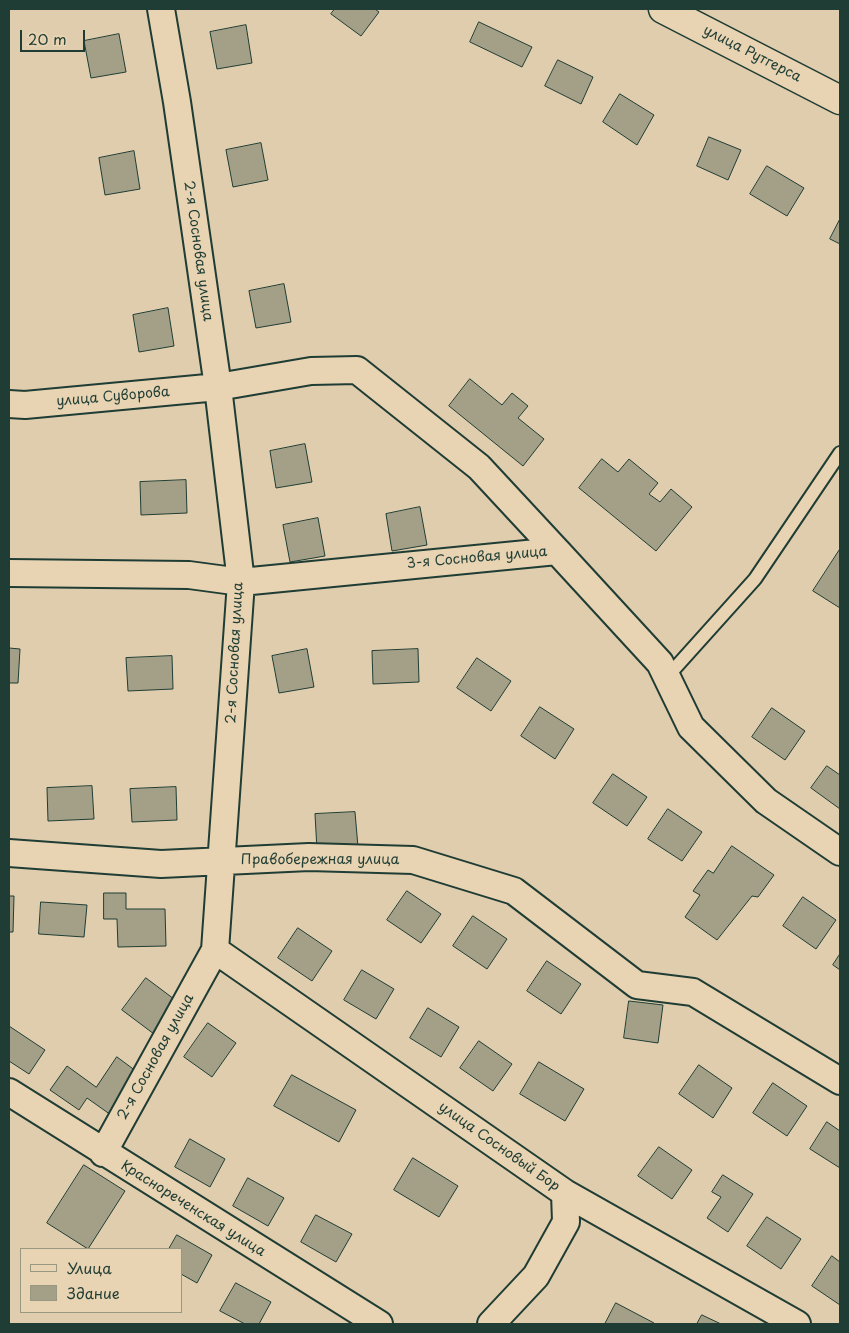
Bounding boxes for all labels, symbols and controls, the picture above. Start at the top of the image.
scale bar [22,20,88,52]
street label: улица Рутгерса [700,22,804,86]
text: 20 m [28,27,67,50]
street label: 2-я Сосновая улица [180,180,216,322]
street label: улица Суворова [56,384,170,410]
street label: 3-я Сосновая улица [406,543,548,573]
street label: 2-я Сосновая улица [223,582,247,724]
street label: Правобережная улица [241,852,399,868]
street label: 2-я Сосновая улица [114,991,198,1123]
street label: улица Сосновый Бор [435,1099,563,1195]
street label: Краснореченская улица [118,1158,268,1260]
legend [20,1248,182,1313]
text: Улица [67,1256,112,1279]
text: Здание [67,1281,120,1304]

